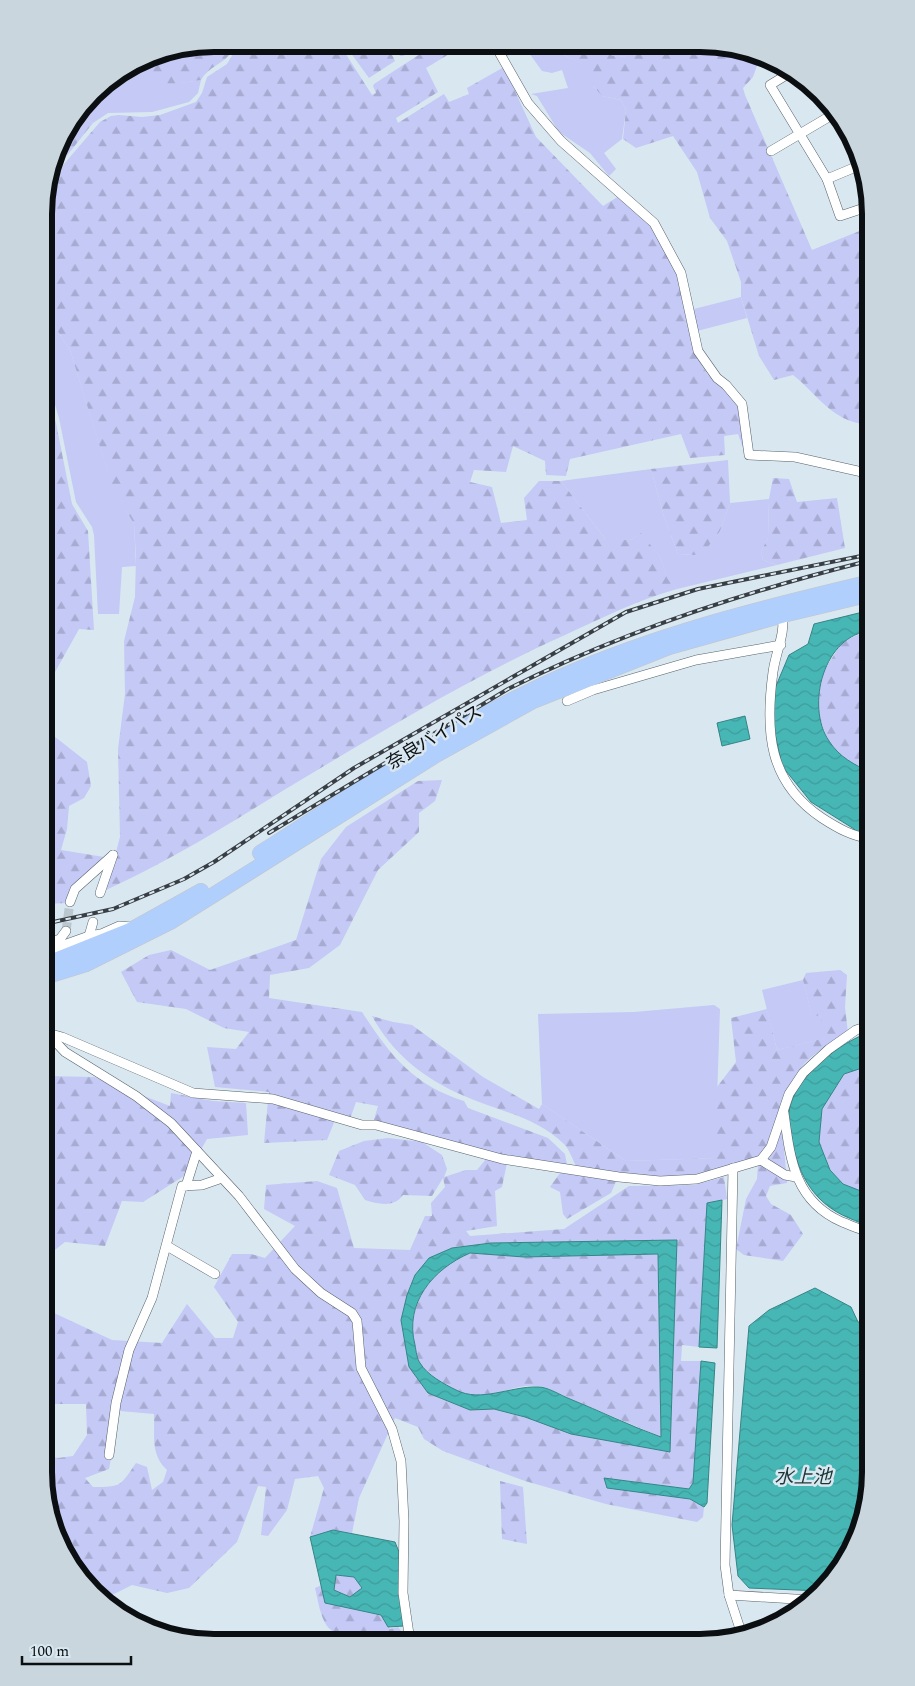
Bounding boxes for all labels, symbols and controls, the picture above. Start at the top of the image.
street label: 奈良バイパス [381,698,487,777]
water label: 水上池 [774,1463,833,1492]
scale bar [22,1634,131,1666]
text: 100 m [30,1640,69,1663]

